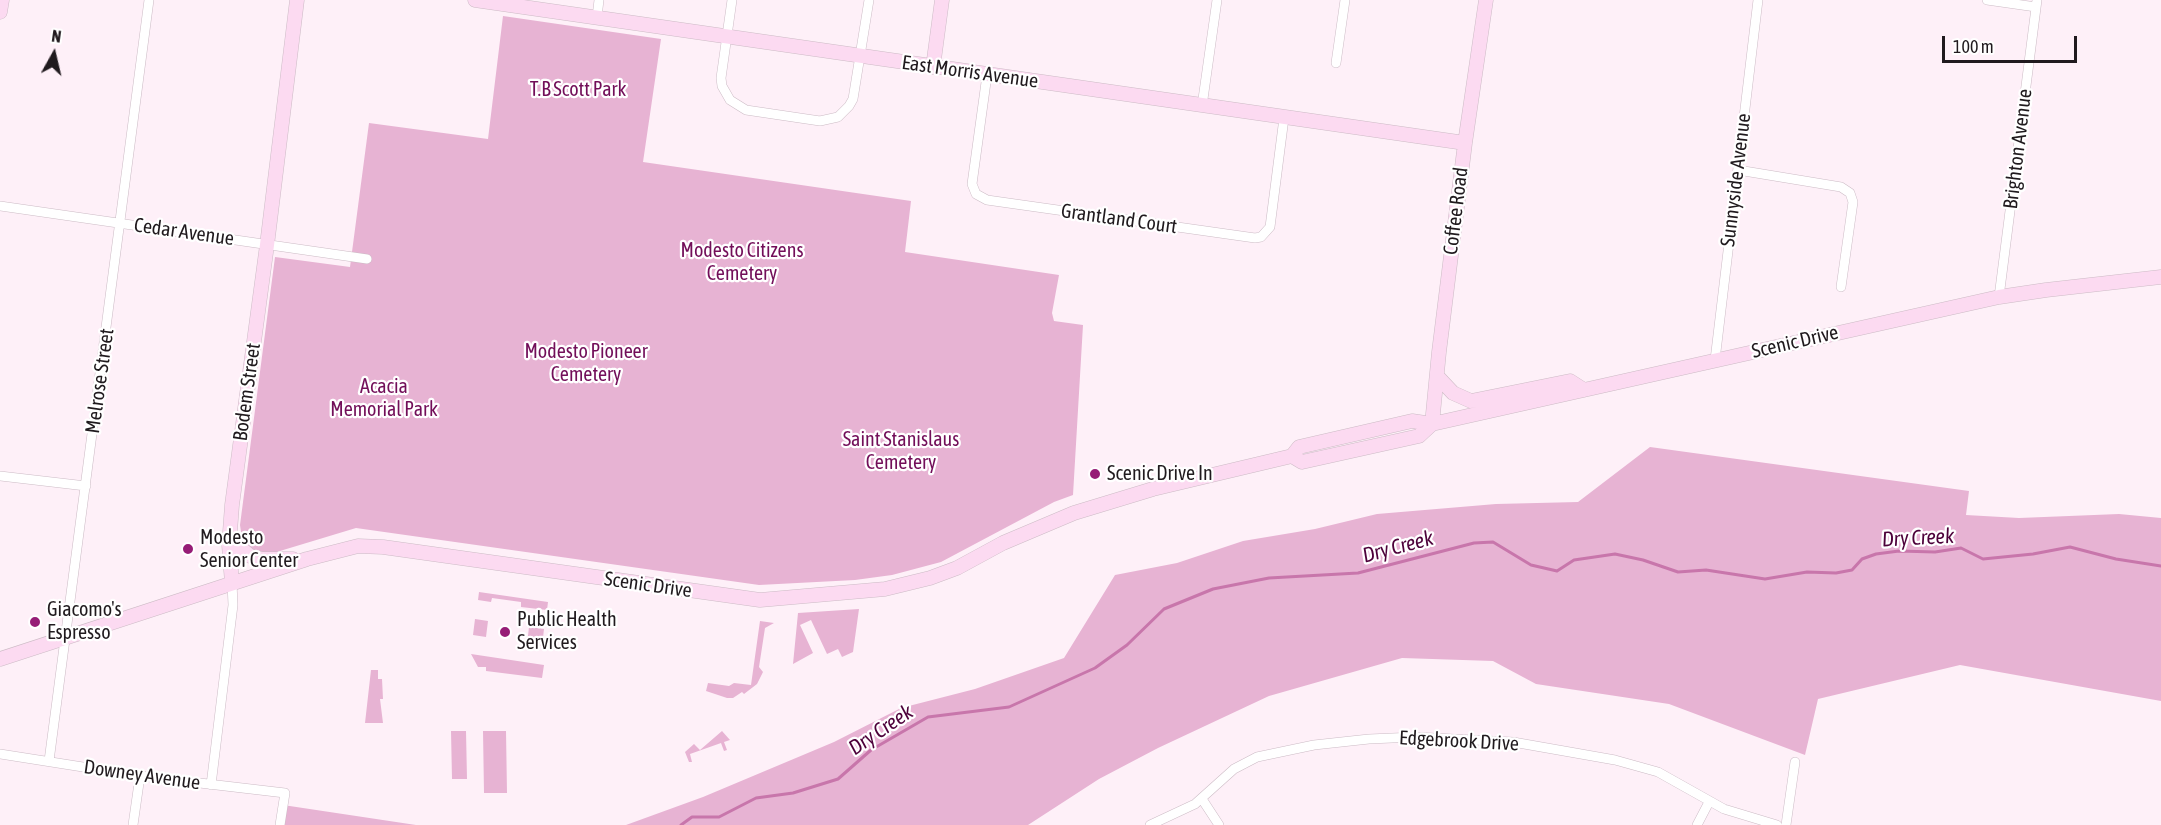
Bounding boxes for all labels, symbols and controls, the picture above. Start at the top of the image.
north arrow [24,24,84,84]
scale bar [1945,24,2080,62]
text: N [51,27,62,46]
text: 100 m [1953,36,1994,57]
street label: East Morris Avenue [900,51,1040,93]
park label: T.B Scott Park [530,78,626,102]
street label: Brighton Avenue [1999,87,2037,211]
street label: Sunnyside Avenue [1716,112,1756,248]
street label: Coffee Road [1439,166,1473,256]
street label: Grantland Court [1059,199,1179,239]
street label: Cedar Avenue [132,213,236,251]
park label: Modesto Citizens Cemetery [681,239,803,286]
street label: Scenic Drive [1749,320,1841,364]
street label: Melrose Street [81,327,119,435]
park label: Modesto Pioneer Cemetery [524,340,648,387]
street label: Bodem Street [228,342,266,442]
park label: Acacia Memorial Park [330,375,438,422]
park label: Saint Stanislaus Cemetery [843,428,959,475]
place label: Scenic Drive In [1107,462,1213,486]
marker: Scenic Drive In [1088,467,1102,481]
water label: Dry Creek [1881,524,1955,552]
water label: Dry Creek [1360,525,1436,569]
place label: Modesto Senior Center [200,526,298,573]
marker: Modesto Senior Center [181,542,195,556]
street label: Scenic Drive [603,567,693,603]
place label: Giacomo's Espresso [47,598,122,645]
place label: Public Health Services [517,608,617,655]
marker: Giacomo's Espresso [28,615,42,629]
marker: Public Health Services [498,625,512,639]
water label: Dry Creek [844,699,918,761]
street label: Edgebrook Drive [1399,726,1519,756]
street label: Downey Avenue [82,755,202,795]

